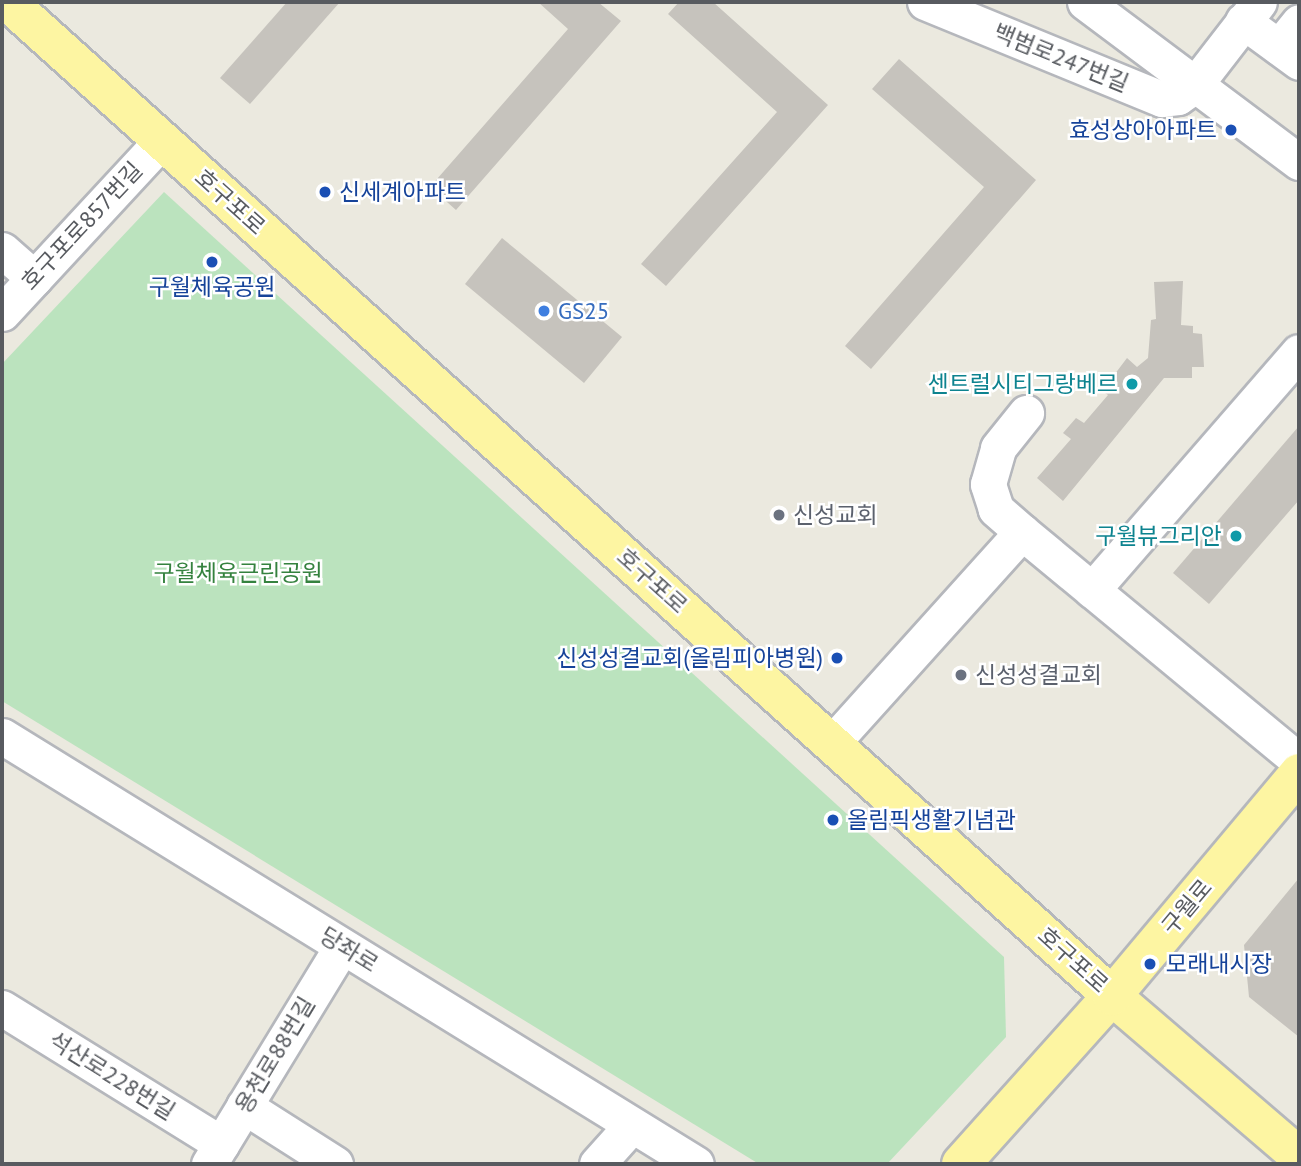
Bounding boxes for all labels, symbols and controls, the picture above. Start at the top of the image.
street label: 백범로247번길 [989,18,1133,98]
place label: 효성상아아파트 [1069,116,1217,144]
marker: 효성상아아파트 [1223,122,1239,138]
street label: 호구포로857번길 [16,156,148,296]
street label: 호구포로 [189,163,271,241]
place label: 신세계아파트 [339,178,466,206]
marker: 신세계아파트 [317,184,333,200]
marker: 구월체육공원 [204,254,220,270]
place label: 구월체육공원 [149,273,275,301]
place label: GS25 [558,297,609,325]
marker: GS25 [536,303,552,319]
place label: 센트럴시티그랑베르 [928,370,1118,398]
marker: 센트럴시티그랑베르 [1124,376,1140,392]
place label: 신성교회 [793,501,878,529]
marker: 신성교회 [771,507,787,523]
place label: 구월뷰그리안 [1095,522,1222,550]
marker: 구월뷰그리안 [1228,528,1244,544]
street label: 호구포로 [611,542,693,620]
park label: 구월체육근린공원 [153,559,323,587]
place label: 신성성결교회(올림피아병원) [556,644,823,672]
marker: 신성성결교회(올림피아병원) [829,650,845,666]
place label: 신성성결교회 [975,661,1102,689]
marker: 신성성결교회 [953,667,969,683]
place label: 올림픽생활기념관 [847,806,1016,834]
marker: 올림픽생활기념관 [825,812,841,828]
street label: 구월로 [1156,874,1218,940]
street label: 당좌로 [315,921,383,979]
street label: 호구포로 [1032,921,1114,999]
place label: 모래내시장 [1166,950,1272,978]
marker: 모래내시장 [1140,954,1160,974]
street label: 용천로88번길 [229,992,321,1118]
street label: 석산로228번길 [44,1026,180,1126]

